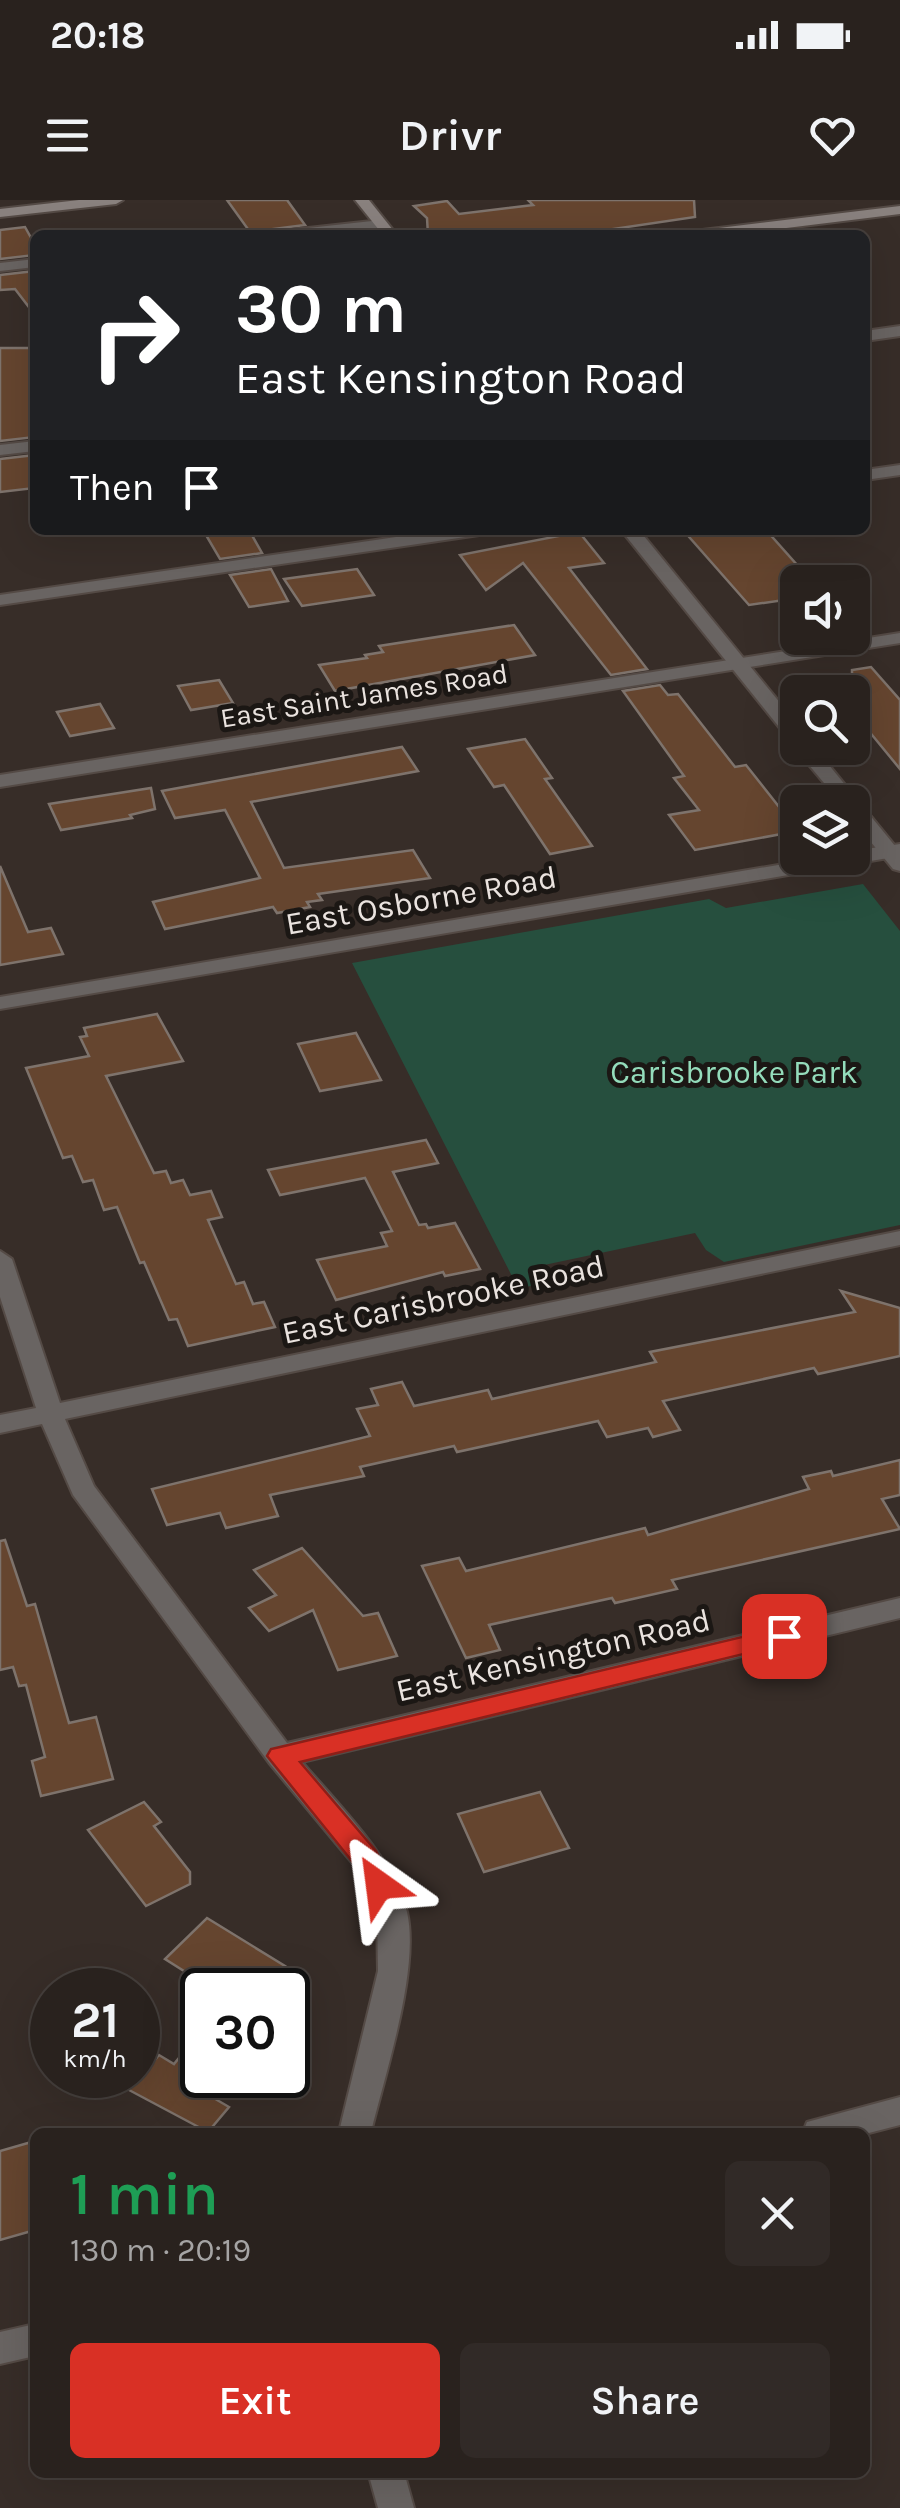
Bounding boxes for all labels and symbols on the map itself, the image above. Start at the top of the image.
street label: East Saint James Road [218,656,510,735]
street label: East Osborne Road [283,858,559,943]
park label: Carisbrooke Park [610,1054,858,1091]
street label: East Carisbrooke Road [279,1247,608,1352]
pin [742,1594,827,1679]
street label: East Kensington Road [393,1601,714,1710]
position arrow [327,1833,431,1937]
speed limit sign: 30 [180,1968,310,2098]

